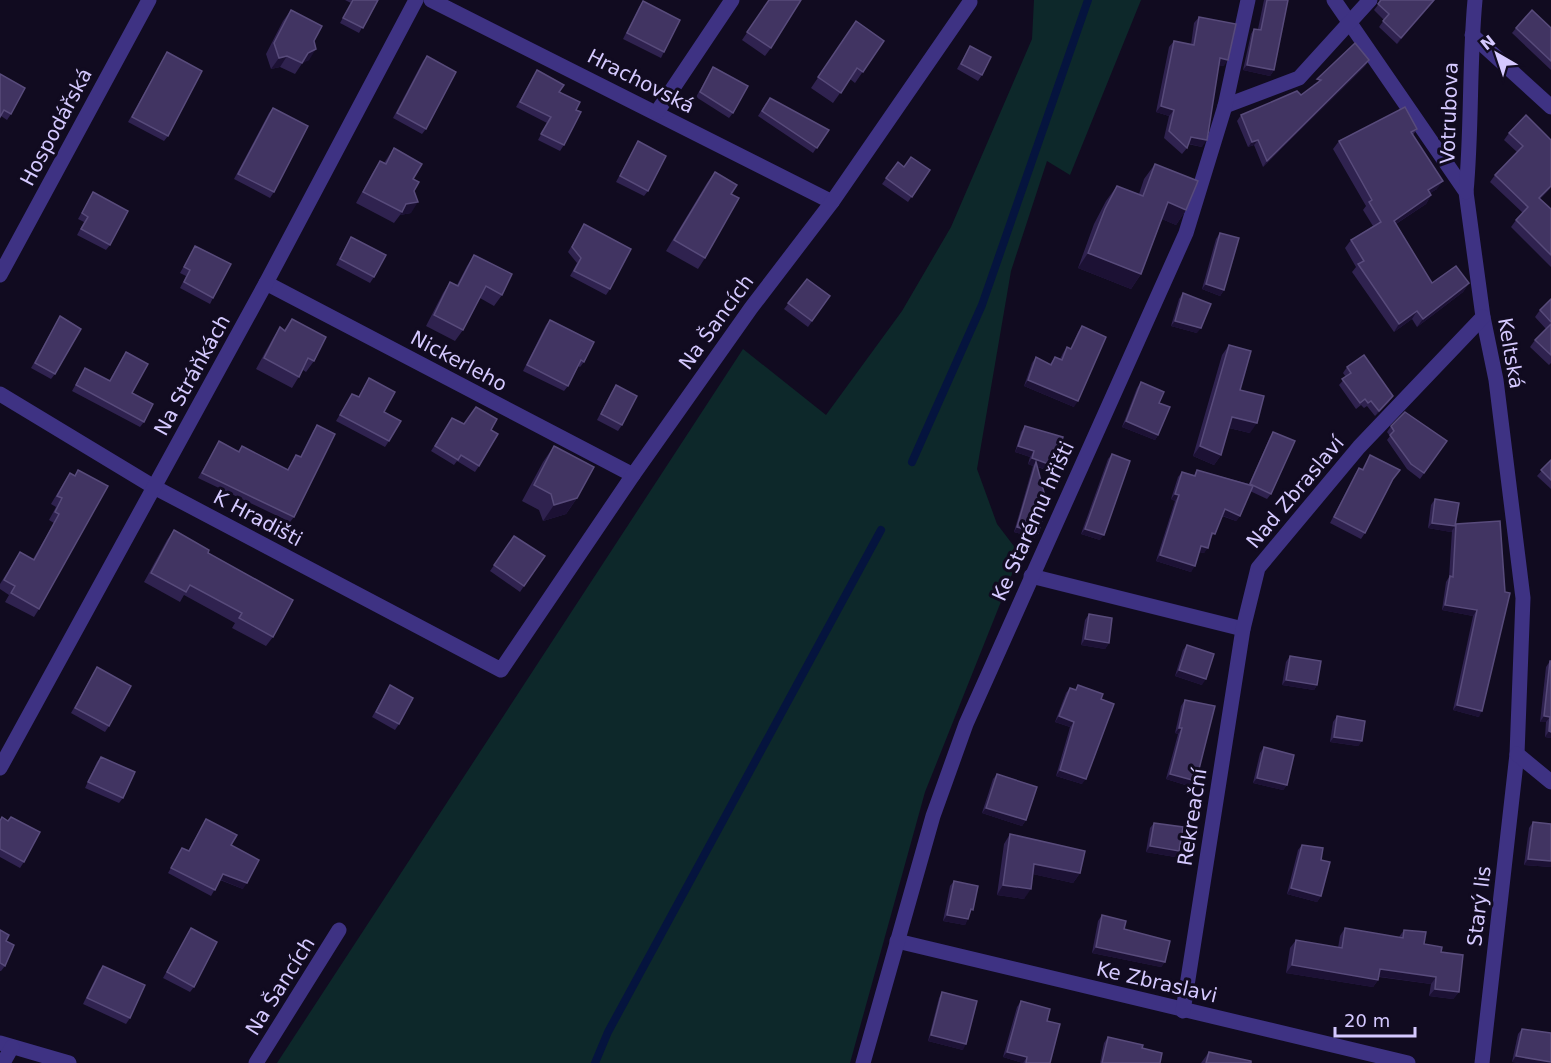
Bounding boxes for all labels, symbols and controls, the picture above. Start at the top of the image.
north arrow [1467,24,1527,84]
text: N [1477,31,1499,54]
street label: Hrachovská [583,44,699,118]
street label: Votrubova [1435,62,1463,164]
street label: Hospodářská [15,64,97,190]
street label: Na Šancích [674,270,758,374]
street label: Na Stráňkách [149,310,235,440]
street label: Keltská [1493,316,1529,390]
street label: Nickerleho [407,326,511,396]
street label: Nad Zbraslaví [1241,430,1350,553]
street label: Ke Starému hřišti [987,437,1079,605]
street label: K Hradišti [210,485,306,551]
street label: Rekreační [1172,765,1212,868]
street label: Starý lis [1462,864,1496,948]
street label: Na Šancích [240,932,320,1040]
street label: Ke Zbraslavi [1094,956,1220,1008]
scale bar [1335,1000,1414,1038]
text: 20 m [1344,1010,1390,1031]

